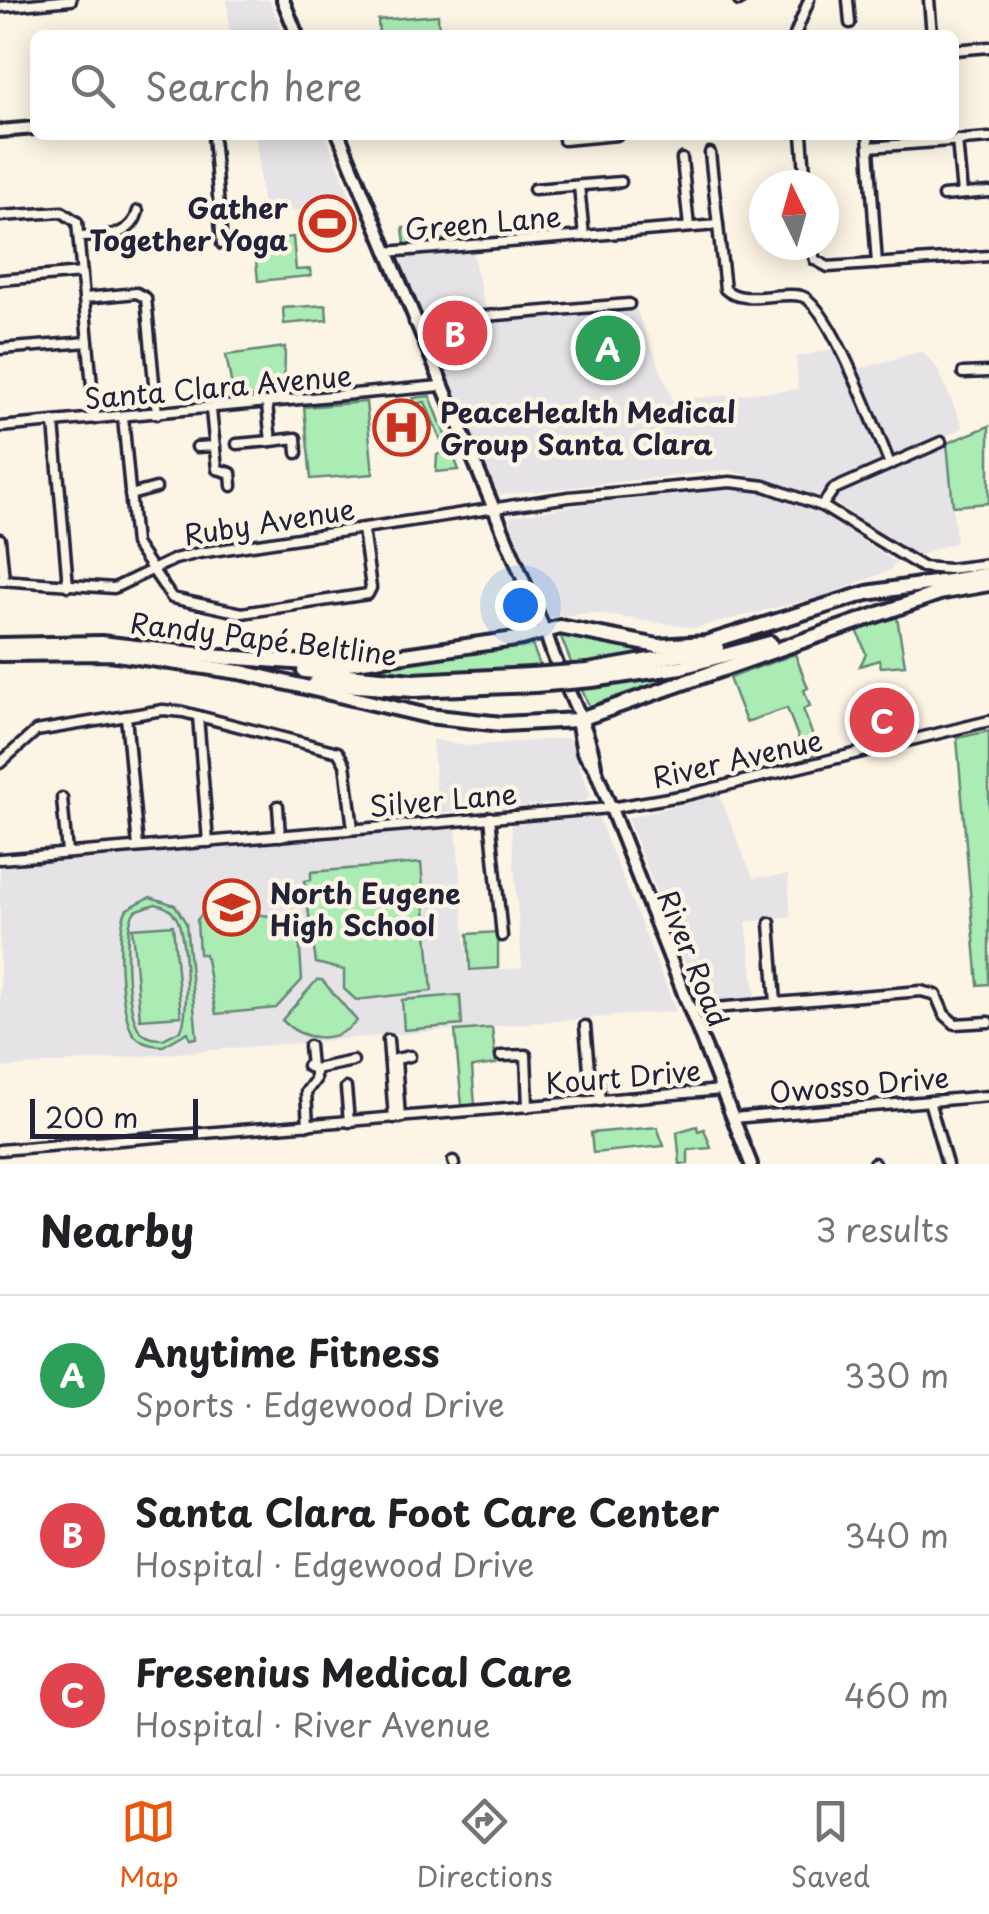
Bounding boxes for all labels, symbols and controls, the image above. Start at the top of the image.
search box [30,30,959,140]
text: Search here [145,57,362,114]
icon: search [65,58,120,113]
north arrow [749,170,839,260]
place label: Gather Together Yoga [90,186,289,261]
sports icon: Gather Together Yoga [297,193,357,253]
street label: Green Lane [403,194,563,250]
pin: B [422,296,488,370]
pin: A [576,310,640,386]
street label: Santa Clara Avenue [82,353,354,419]
place label: PeaceHealth Medical Group Santa Clara [440,390,736,465]
hospital icon: PeaceHealth Medical Group Santa Clara [371,397,431,457]
street label: Ruby Avenue [180,486,358,556]
your location [495,580,546,631]
street label: Randy Papé Beltline [128,600,400,676]
pin: C [850,682,914,758]
street label: River Avenue [648,718,826,798]
street label: Silver Lane [367,771,519,827]
place label: North Eugene High School [270,871,461,946]
school or university icon: North Eugene High School [201,878,261,938]
street label: River Road [647,883,741,1033]
street label: Kourt Drive [543,1048,703,1104]
street label: Owosso Drive [767,1055,951,1113]
scale bar [30,1094,198,1138]
text: 200 m [45,1095,138,1138]
text: Nearby [40,1198,194,1261]
text: 3 results [815,1205,949,1253]
text: Anytime Fitness [135,1323,440,1380]
text: A [60,1351,85,1399]
text: 330 m [844,1351,949,1399]
text: Sports · Edgewood Drive [135,1380,505,1428]
text: Santa Clara Foot Care Center [135,1483,719,1540]
text: B [62,1511,83,1559]
text: 340 m [844,1511,949,1559]
text: Hospital · Edgewood Drive [135,1540,534,1588]
text: Fresenius Medical Care [135,1643,572,1700]
text: C [60,1671,85,1719]
text: 460 m [844,1671,949,1719]
text: Hospital · River Avenue [135,1700,490,1748]
tab: Map [119,1794,179,1897]
tab: Directions [417,1794,553,1897]
tab: Saved [791,1794,870,1897]

